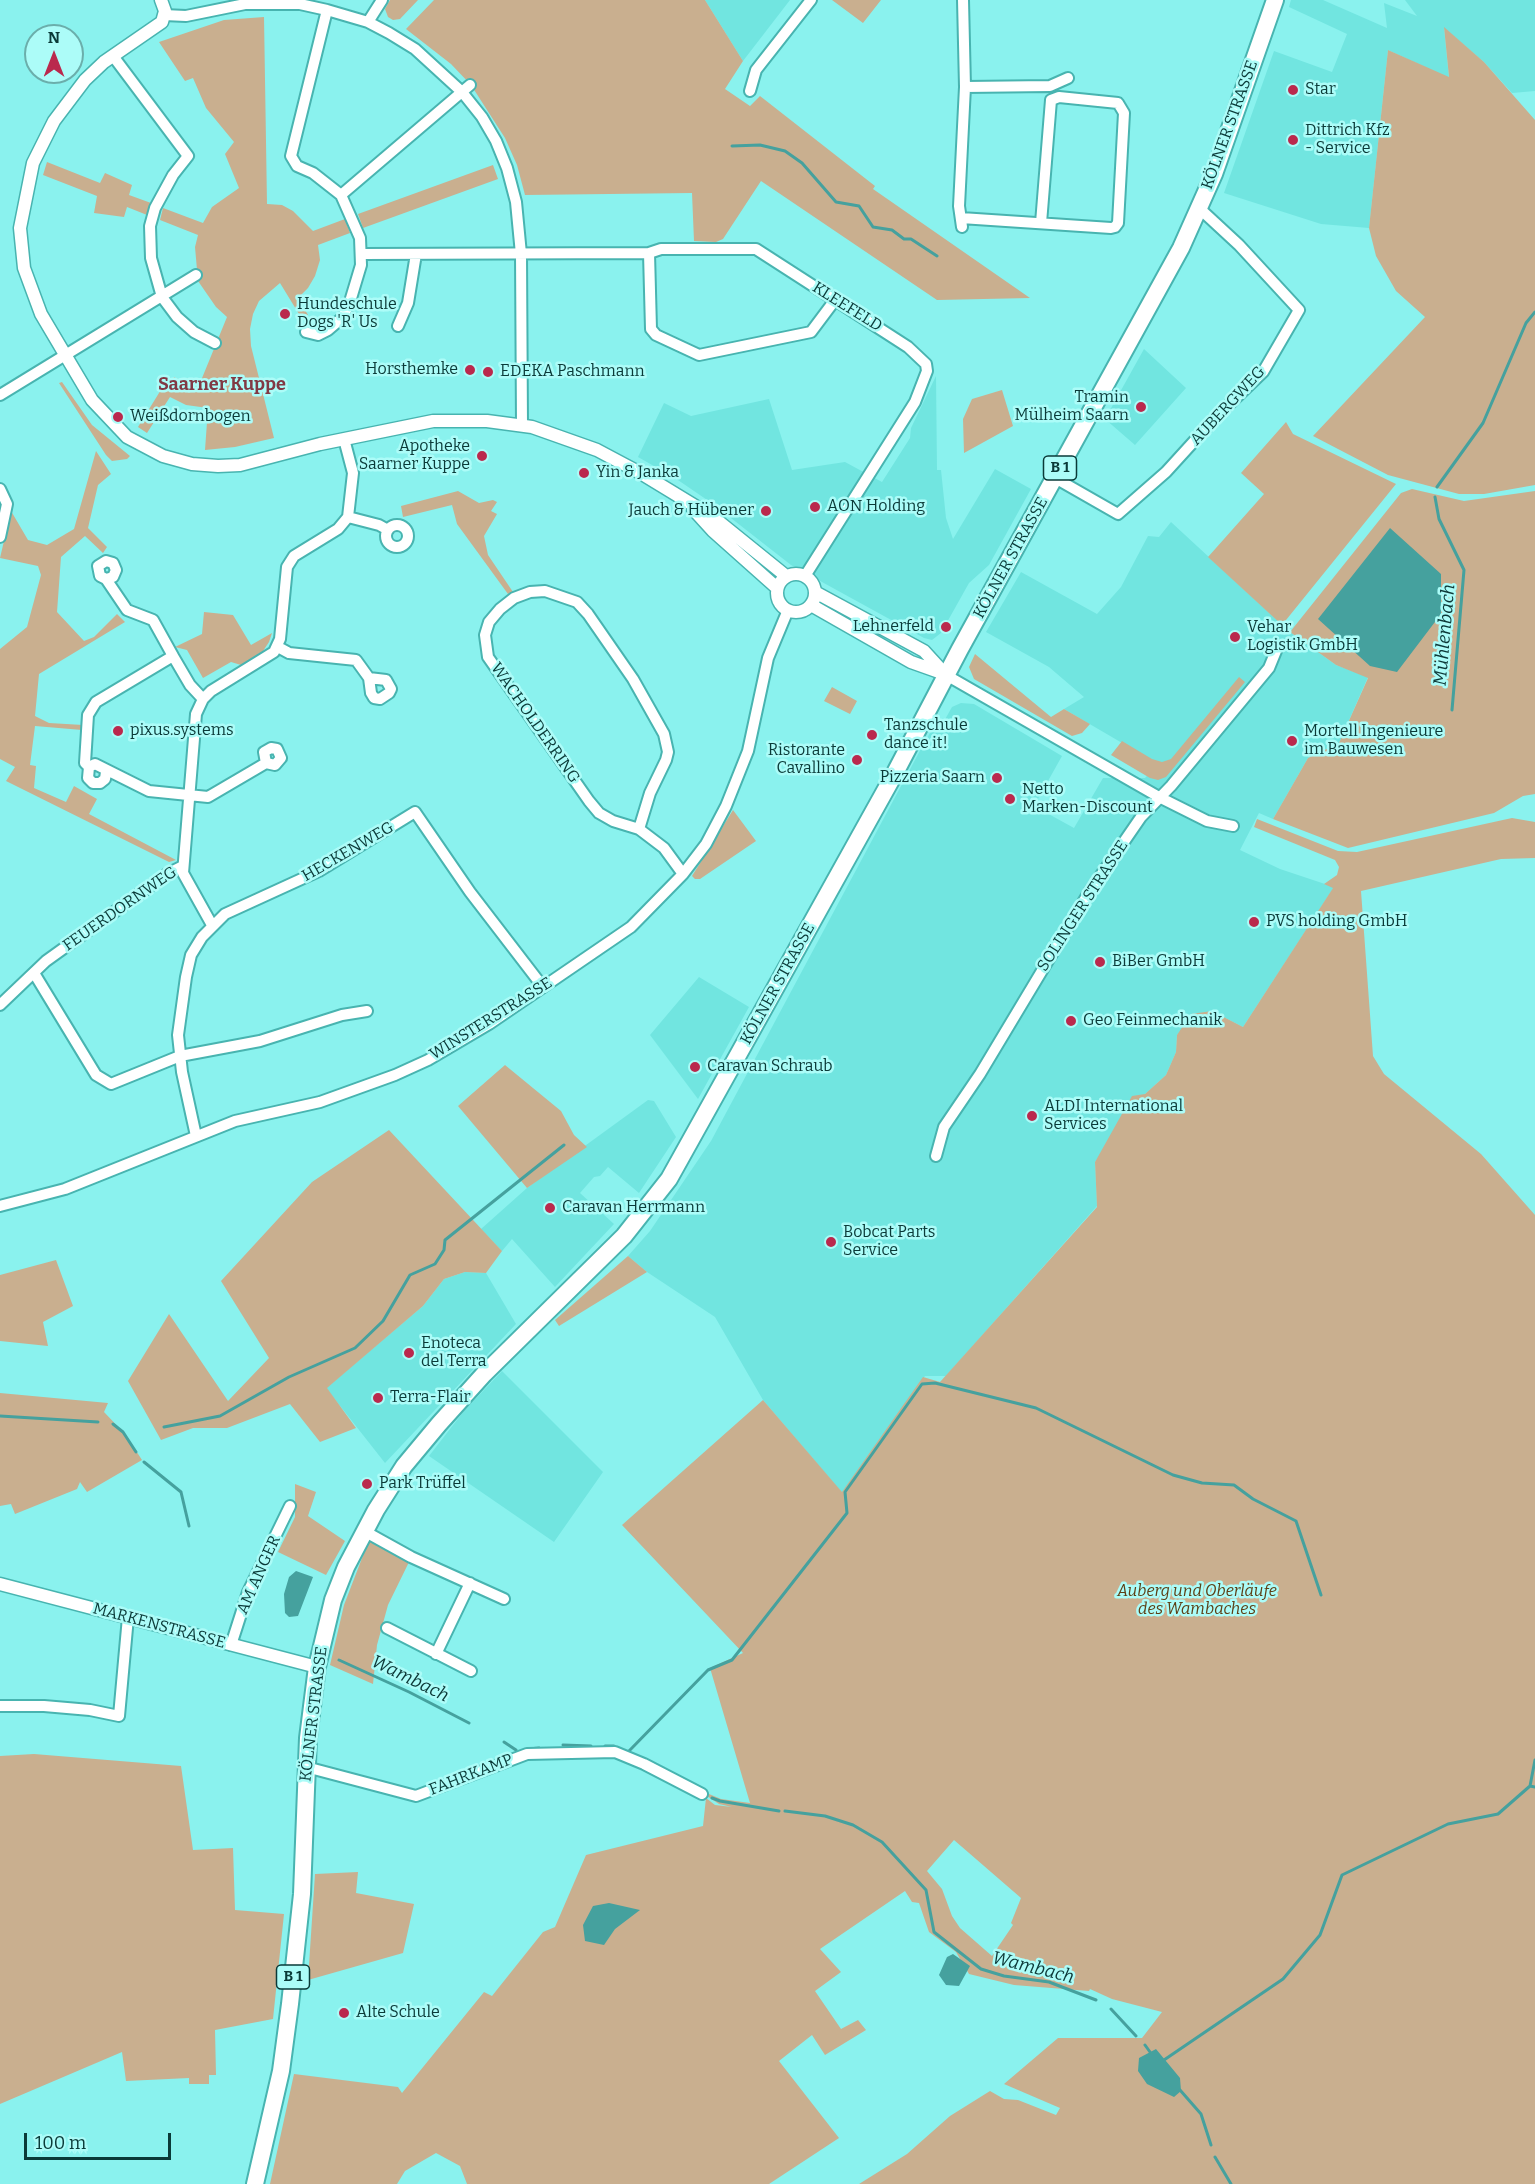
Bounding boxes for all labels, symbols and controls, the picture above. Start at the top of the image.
north arrow [24,24,84,84]
text: N [48,28,60,47]
street label: KÖLNER STRASSE [1198,58,1262,192]
place label: Star [1305,80,1336,100]
marker: Star [1286,83,1300,97]
place label: Dittrich Kfz - Service [1305,121,1390,159]
marker: Dittrich Kfz - Service [1286,133,1300,147]
street label: KLEEFELD [809,278,885,336]
place label: Hundeschule Dogs 'R' Us [297,295,397,333]
marker: Hundeschule Dogs 'R' Us [278,307,292,321]
place label: Horsthemke [365,360,458,380]
place label: EDEKA Paschmann [500,362,645,382]
marker: Horsthemke [463,363,477,377]
street label: AUBERGWEG [1187,363,1269,449]
marker: EDEKA Paschmann [481,365,495,379]
district label: Saarner Kuppe [158,374,286,396]
place label: Tramin Mülheim Saarn [1015,388,1129,426]
marker: Tramin Mülheim Saarn [1134,400,1148,414]
place label: Weißdornbogen [130,407,251,427]
marker: Weißdornbogen [111,410,125,424]
place label: Apotheke Saarner Kuppe [359,437,470,475]
marker: Apotheke Saarner Kuppe [475,449,489,463]
road number: B 1 [1044,456,1076,480]
place label: Yin & Janka [596,463,679,483]
marker: Yin & Janka [577,466,591,480]
street label: KÖLNER STRASSE [970,494,1052,622]
place label: AON Holding [827,497,925,517]
marker: AON Holding [808,500,822,514]
place label: Jauch & Hübener [628,501,754,521]
marker: Jauch & Hübener [759,504,773,518]
water label: Mühlenbach [1430,583,1460,687]
place label: Lehnerfeld [853,617,934,637]
place label: Vehar Logistik GmbH [1247,618,1358,656]
marker: Lehnerfeld [939,620,953,634]
marker: Vehar Logistik GmbH [1228,630,1242,644]
street label: WACHOLDERRING [486,659,584,787]
place label: Tanzschule dance it! [884,716,968,754]
place label: pixus.systems [130,721,234,741]
place label: Mortell Ingenieure im Bauwesen [1304,722,1443,760]
marker: pixus.systems [111,724,125,738]
marker: Tanzschule dance it! [865,728,879,742]
marker: Mortell Ingenieure im Bauwesen [1285,734,1299,748]
place label: Ristorante Cavallino [768,741,845,779]
marker: Ristorante Cavallino [850,753,864,767]
place label: Pizzeria Saarn [880,768,985,788]
marker: Pizzeria Saarn [990,771,1004,785]
place label: Netto Marken-Discount [1022,780,1153,818]
marker: Netto Marken-Discount [1003,792,1017,806]
street label: HECKENWEG [299,818,397,886]
street label: SOLINGER STRASSE [1033,837,1133,975]
street label: FEUERDORNWEG [59,863,181,955]
place label: PVS holding GmbH [1266,912,1407,932]
marker: PVS holding GmbH [1247,915,1261,929]
street label: KÖLNER STRASSE [737,920,819,1048]
place label: BiBer GmbH [1112,952,1205,972]
marker: BiBer GmbH [1093,955,1107,969]
street label: WINSTERSTRASSE [426,974,556,1064]
place label: Geo Feinmechanik [1083,1011,1222,1031]
marker: Geo Feinmechanik [1064,1014,1078,1028]
place label: Caravan Schraub [707,1057,833,1077]
marker: Caravan Schraub [688,1060,702,1074]
place label: ALDI International Services [1044,1097,1183,1135]
marker: ALDI International Services [1025,1109,1039,1123]
place label: Caravan Herrmann [562,1198,705,1218]
marker: Caravan Herrmann [543,1201,557,1215]
place label: Bobcat Parts Service [843,1223,935,1261]
marker: Bobcat Parts Service [824,1235,838,1249]
place label: Enoteca del Terra [421,1334,487,1372]
marker: Enoteca del Terra [402,1346,416,1360]
place label: Terra-Flair [390,1388,471,1408]
marker: Terra-Flair [371,1391,385,1405]
place label: Park Trüffel [379,1474,466,1494]
marker: Park Trüffel [360,1477,374,1491]
street label: AM ANGER [233,1533,285,1617]
park label: Auberg und Oberläufe des Wambaches [1117,1582,1277,1620]
street label: MARKENSTRASSE [91,1599,227,1653]
street label: KÖLNER STRASSE [296,1645,332,1783]
water label: Wambach [368,1651,452,1707]
street label: FAHRKAMP [427,1750,515,1800]
water label: Wambach [990,1947,1076,1989]
road number: B 1 [276,1965,310,1989]
place label: Alte Schule [356,2003,440,2023]
marker: Alte Schule [337,2006,351,2020]
scale bar [27,2121,174,2159]
text: 100 m [35,2132,86,2154]

